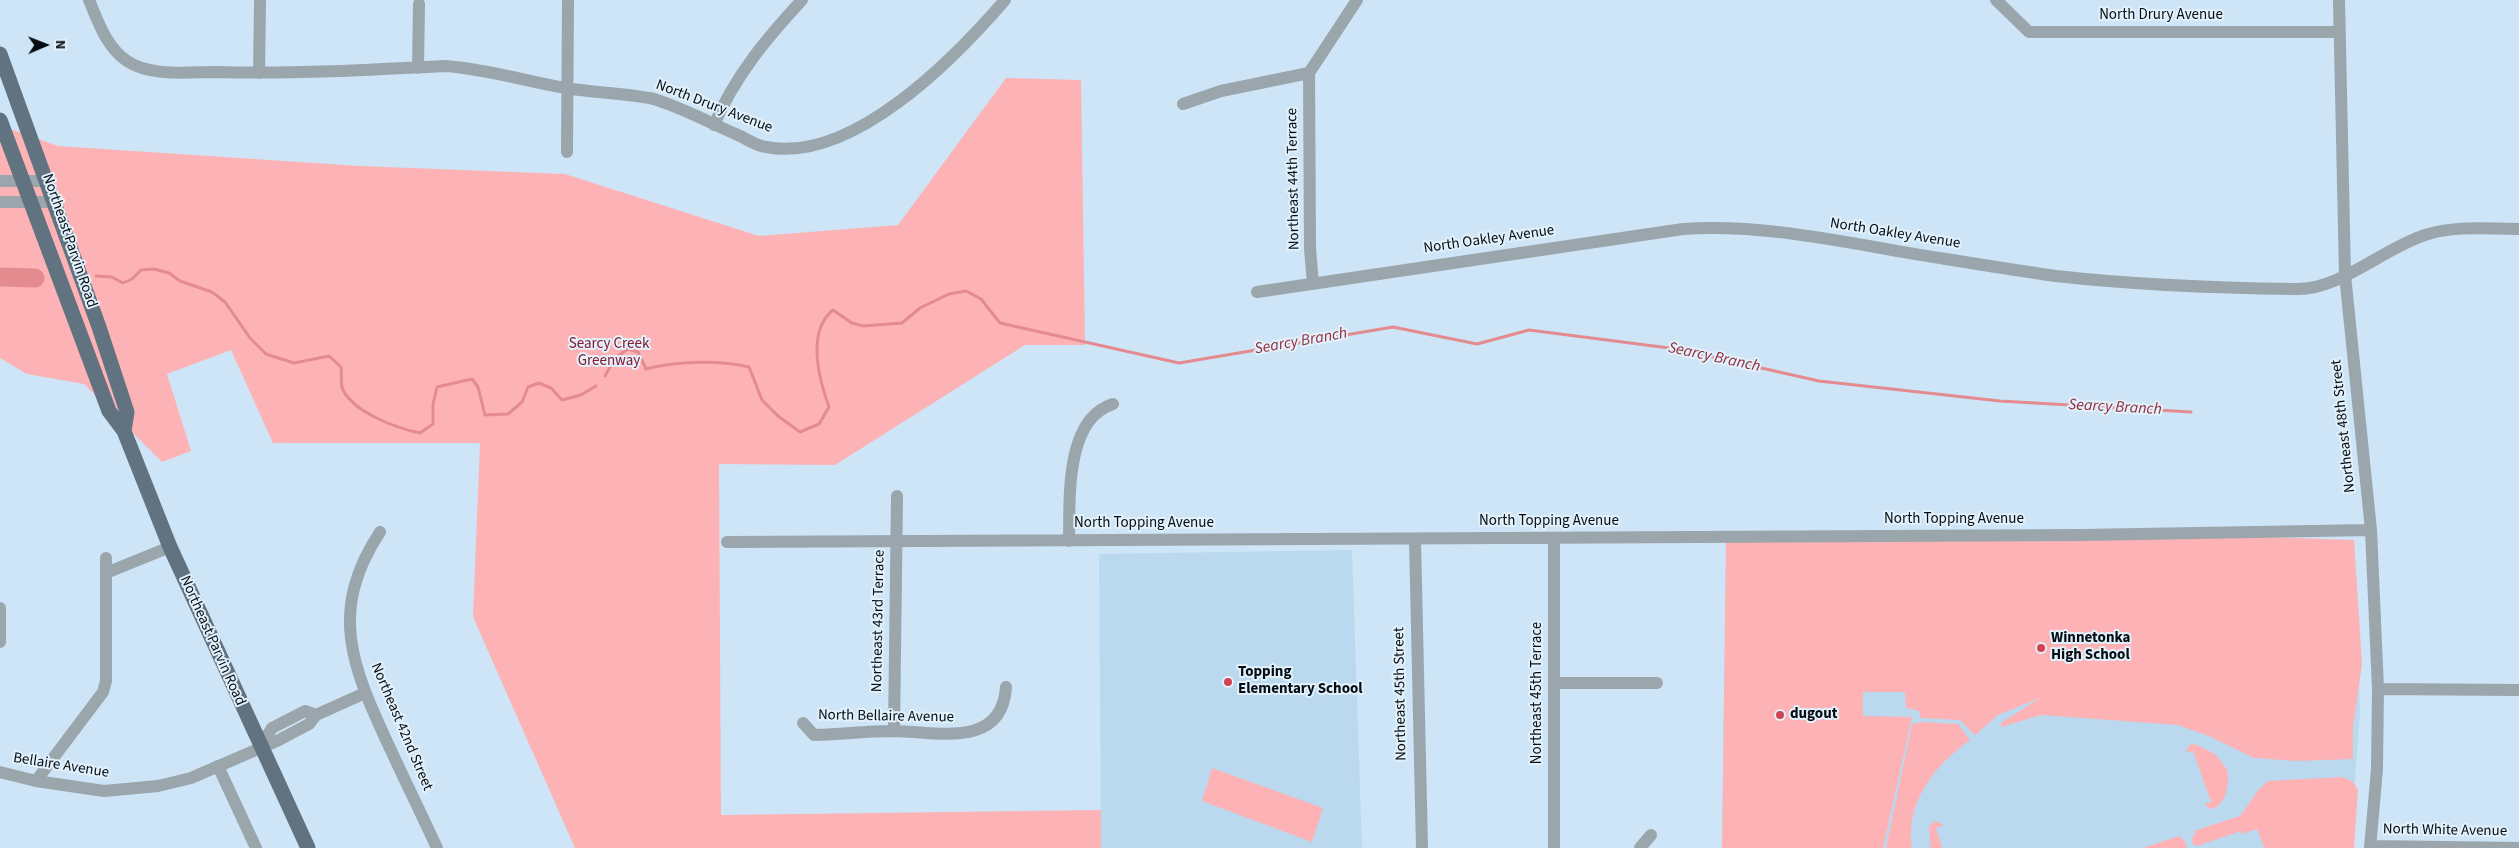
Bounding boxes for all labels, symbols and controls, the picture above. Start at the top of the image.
street label: North Drury Avenue [2099,7,2223,25]
north arrow [20,20,70,70]
text: N [50,40,70,50]
street label: North Drury Avenue [653,76,775,138]
street label: Northeast 44th Terrace [1284,108,1304,250]
street label: Northeast Parvin Road [38,172,100,310]
street label: North Oakley Avenue [1829,215,1961,253]
street label: North Oakley Avenue [1422,222,1556,258]
water label: Searcy Branch [1253,324,1349,360]
park label: Searcy Creek Greenway [569,336,649,371]
water label: Searcy Branch [1666,339,1762,377]
street label: Northeast 48th Street [2328,359,2360,493]
water label: Searcy Branch [2068,396,2162,420]
street label: North Topping Avenue [1884,511,2024,529]
street label: North Topping Avenue [1479,513,1619,531]
street label: North Topping Avenue [1074,515,1214,533]
street label: Northeast 43rd Terrace [869,550,889,692]
street label: Northeast Parvin Road [175,573,249,709]
street label: Northeast 45th Terrace [1529,622,1547,764]
street label: Northeast 45th Street [1391,627,1411,761]
place label: Winnetonka High School [2051,630,2130,665]
marker: Winnetonka High School [2035,642,2047,654]
street label: Northeast 42nd Street [366,660,436,794]
place label: Topping Elementary School [1238,664,1363,699]
marker: Topping Elementary School [1222,676,1234,688]
place label: dugout [1790,706,1837,724]
street label: North Bellaire Avenue [818,707,954,727]
marker: dugout [1774,709,1786,721]
street label: Bellaire Avenue [12,750,110,782]
street label: North White Avenue [2383,821,2507,841]

